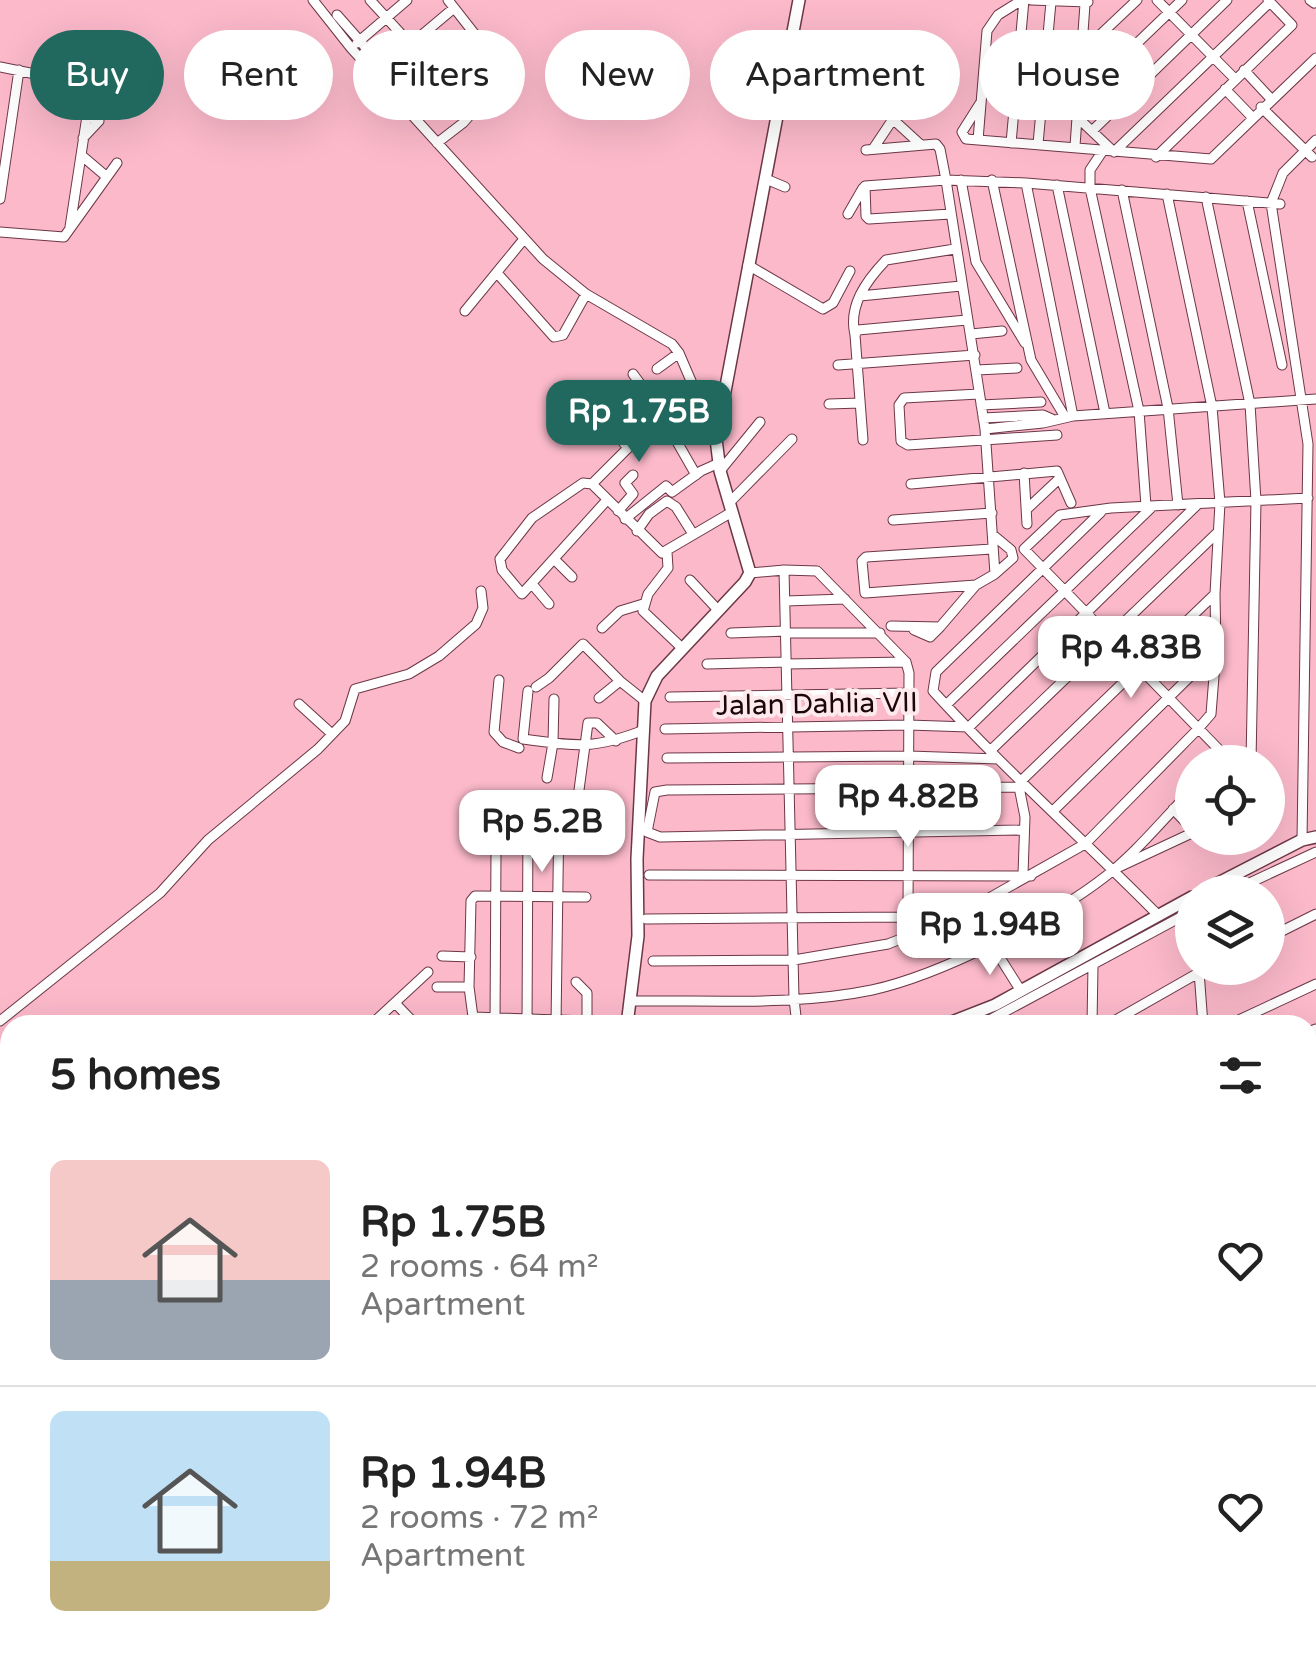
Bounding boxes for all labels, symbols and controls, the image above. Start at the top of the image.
chip: Buy [30,30,164,120]
chip: Rent [184,30,333,120]
chip: Filters [353,30,525,120]
chip: New [545,30,690,120]
chip: Apartment [710,30,960,120]
chip: House [980,30,1155,120]
pin: Rp 1.75B [536,380,742,465]
text: Rp 1.75B [568,393,710,431]
pin: Rp 4.83B [1028,616,1234,701]
text: Rp 4.83B [1060,629,1202,667]
street label: Jalan Dahlia VII [716,685,918,723]
map controls [1175,745,1285,985]
button: locate [1175,745,1285,855]
pin: Rp 4.82B [805,765,1011,850]
text: Rp 4.82B [837,778,979,816]
pin: Rp 5.2B [450,790,634,875]
text: Rp 5.2B [481,803,603,841]
button: layers [1175,875,1285,985]
pin: Rp 1.94B [887,893,1093,978]
text: Rp 1.94B [919,906,1061,944]
icon: filters [1213,1048,1268,1103]
text: 5 homes [50,1050,221,1101]
text: Rp 1.75B [360,1197,546,1248]
icon: home [130,1200,250,1320]
icon: heart [1213,1233,1268,1288]
text: 2 rooms · 64 m² [360,1248,599,1286]
text: Apartment [360,1286,525,1324]
text: Rp 1.94B [360,1448,546,1499]
icon: home [130,1451,250,1571]
icon: heart [1213,1484,1268,1539]
text: 2 rooms · 72 m² [360,1499,599,1537]
text: Apartment [360,1537,525,1575]

